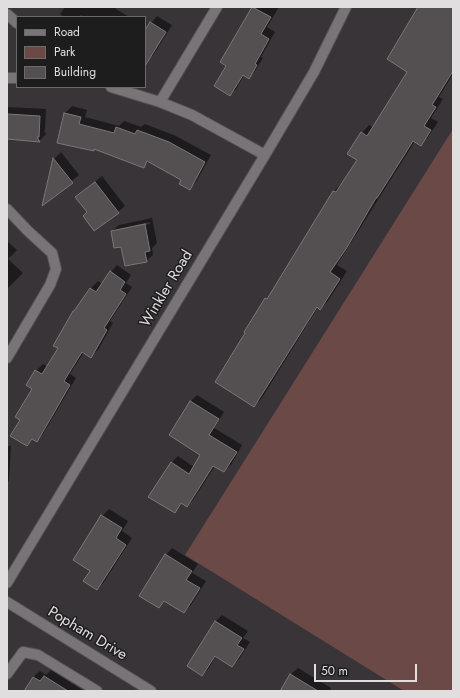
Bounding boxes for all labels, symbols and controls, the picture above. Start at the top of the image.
legend [16,16,146,88]
text: Road [54,23,80,41]
text: Park [54,43,75,61]
text: Building [54,63,96,81]
street label: Winkler Road [137,247,197,331]
street label: Popham Drive [44,603,130,665]
scale bar [316,656,419,682]
text: 50 m [321,662,348,680]

